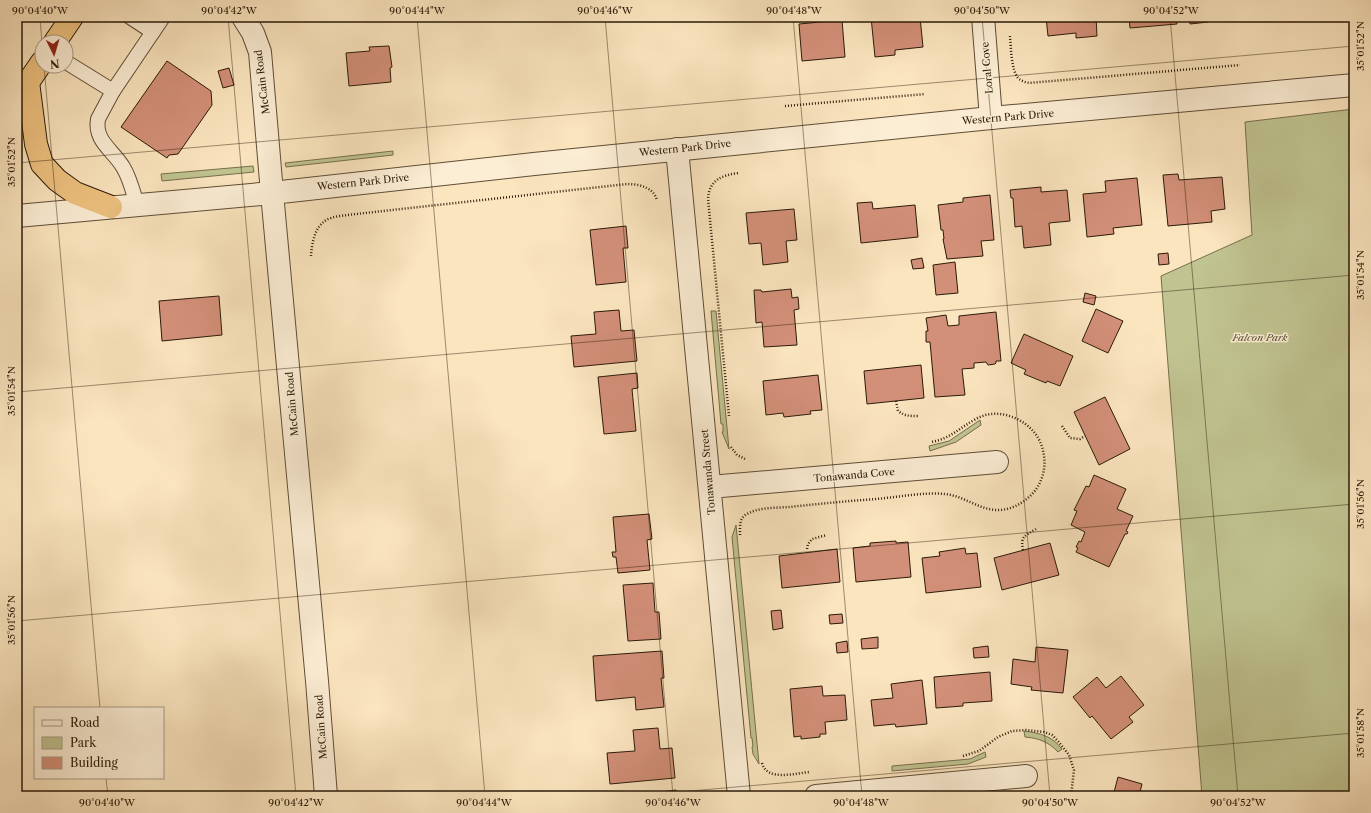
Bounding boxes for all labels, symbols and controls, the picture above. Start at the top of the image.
text: 90°04'40"W [12,4,69,17]
text: 90°04'42"W [201,4,258,17]
text: 90°04'44"W [389,4,446,17]
text: 90°04'46"W [577,4,634,17]
text: 90°04'48"W [766,4,823,17]
text: 90°04'50"W [954,4,1011,17]
text: 90°04'52"W [1143,4,1200,17]
text: 35°01'52"N [1354,21,1367,71]
north arrow [34,34,74,74]
street label: Loral Cove [978,41,996,94]
street label: McCain Road [252,49,272,115]
text: N [49,57,60,71]
street label: Western Park Drive [960,106,1055,128]
text: 35°01'52"N [5,137,18,187]
street label: Western Park Drive [637,137,732,159]
street label: Western Park Drive [315,171,410,193]
text: 35°01'54"N [1354,250,1367,300]
park label: Falcon Park [1232,331,1288,344]
text: 35°01'54"N [5,366,18,416]
street label: McCain Road [283,371,301,437]
street label: Tonawanda Street [698,428,718,515]
street label: Tonawanda Cove [813,465,896,485]
text: 35°01'56"N [1354,479,1367,529]
text: 35°01'56"N [5,595,18,645]
street label: McCain Road [312,694,330,760]
legend [34,707,164,779]
text: 35°01'58"N [1354,708,1367,758]
text: Road [70,715,100,730]
text: Park [70,735,97,750]
text: Building [70,755,118,770]
text: 90°04'40"W [79,796,136,809]
text: 90°04'42"W [268,796,325,809]
text: 90°04'44"W [456,796,513,809]
text: 90°04'46"W [645,796,702,809]
text: 90°04'48"W [833,796,890,809]
text: 90°04'50"W [1022,796,1079,809]
text: 90°04'52"W [1210,796,1267,809]

